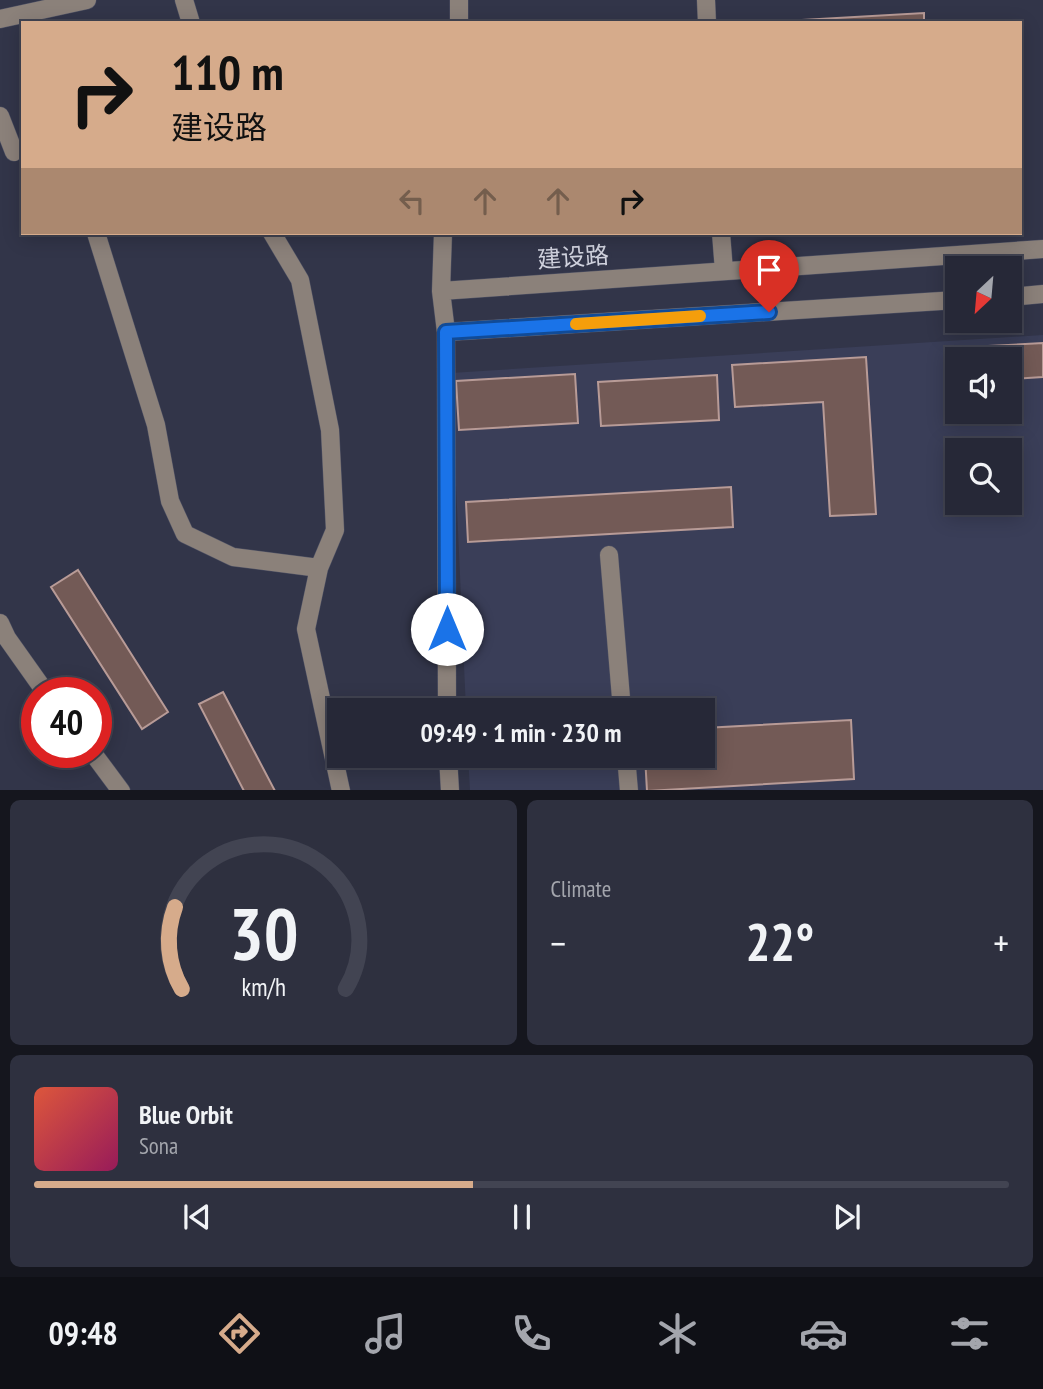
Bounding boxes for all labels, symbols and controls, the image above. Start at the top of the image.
text: 110 m [171,40,284,104]
icon: right [56,49,147,140]
text: 建设路 [171,106,267,148]
icon: left [393,182,431,220]
icon: ahead [466,182,504,220]
icon: ahead [539,182,577,220]
icon: right [612,182,650,220]
street label: 建设路 [536,239,610,275]
pin [739,240,799,312]
icon: arrive [750,251,788,289]
north arrow [945,256,1022,332]
map controls [945,256,1022,515]
button: sound [945,347,1022,424]
button: search [945,438,1022,515]
position arrow [410,592,484,666]
speed limit sign: 40 [21,677,112,768]
text: 09:49 · 1 min · 230 m [421,716,621,749]
text: Climate [551,874,611,903]
text: 30 [228,885,298,979]
text: 22° [745,908,814,975]
text: − [551,918,566,967]
text: + [993,918,1009,967]
text: km/h [241,970,285,1002]
text: Blue Orbit [139,1098,233,1131]
text: Sona [139,1131,178,1160]
icon: previous [178,1198,216,1236]
icon: pause [503,1198,541,1236]
icon: next [828,1198,866,1236]
icon: directions [215,1309,264,1358]
icon: music [361,1309,410,1358]
icon: phone [507,1309,556,1358]
icon: climate [653,1309,702,1358]
icon: car [799,1309,848,1358]
icon: filters [945,1309,994,1358]
text: 09:48 [49,1312,118,1354]

